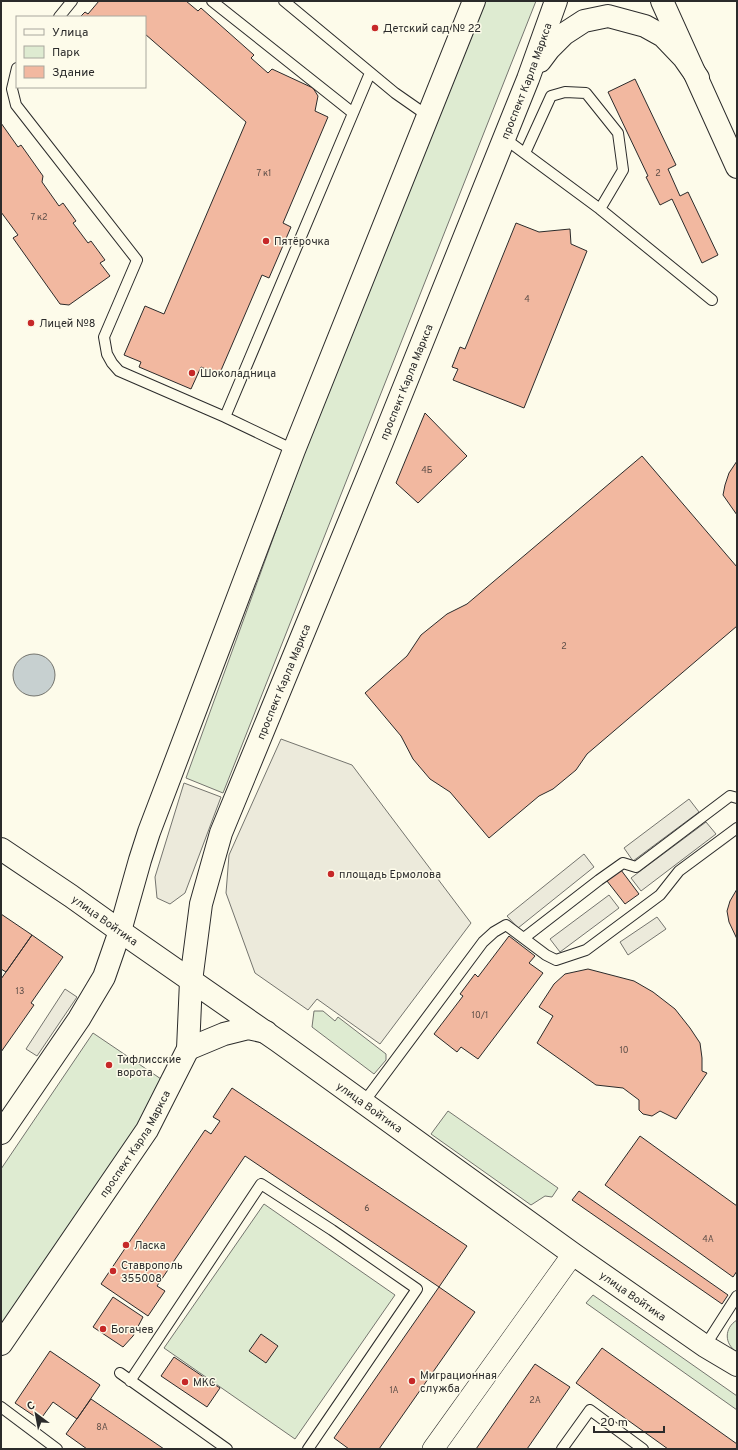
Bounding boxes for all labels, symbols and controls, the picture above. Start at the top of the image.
legend [16,16,146,88]
street label: проспект Карла Маркса [498,21,556,142]
place label: Детский сад № 22 [383,22,481,36]
marker: Детский сад № 22 [370,23,380,33]
text: Улица [52,25,88,41]
text: Парк [52,45,80,61]
text: Здание [52,65,95,81]
house number: 7 к1 [257,168,271,179]
house number: 2 [655,168,661,179]
house number: 7 к2 [30,212,48,223]
place label: Пятёрочка [274,235,330,249]
marker: Пятёрочка [261,236,271,246]
house number: 4 [524,294,530,305]
place label: Лицей №8 [39,317,95,331]
marker: Лицей №8 [26,318,36,328]
street label: проспект Карла Маркса [378,322,437,442]
place label: Шоколадница [200,367,276,381]
marker: Шоколадница [187,368,197,378]
house number: 4Б [421,465,433,476]
street label: проспект Карла Маркса [254,622,314,742]
house number: 2 [561,641,567,652]
place label: площадь Ермолова [339,868,441,882]
marker: площадь Ермолова [326,869,336,879]
street label: улица Войтика [69,893,140,949]
house number: 13 [16,986,24,997]
house number: 10/1 [472,1010,488,1021]
house number: 10 [619,1045,629,1056]
place label: Тифлисские ворота [117,1053,181,1080]
marker: Тифлисские ворота [104,1060,114,1070]
street label: улица Войтика [333,1079,405,1137]
street label: проспект Карла Маркса [97,1088,174,1200]
house number: 6 [364,1203,370,1214]
house number: 4А [702,1234,714,1245]
place label: Ласка [134,1239,166,1253]
marker: Ласка [121,1240,131,1250]
place label: Ставрополь 355008 [121,1259,183,1286]
marker: Ставрополь 355008 [108,1266,118,1276]
street label: улица Войтика [596,1269,669,1325]
place label: Богачев [111,1323,154,1337]
marker: Богачев [98,1324,108,1334]
place label: Миграционная служба [420,1369,497,1396]
place label: МКС [193,1376,216,1390]
marker: Миграционная служба [407,1376,417,1386]
marker: МКС [180,1377,190,1387]
house number: 1А [389,1385,399,1396]
north arrow [16,1394,56,1434]
house number: 2А [529,1395,541,1406]
text: С [25,1399,38,1414]
scale bar [594,1408,664,1434]
text: 20 m [600,1415,628,1431]
house number: 8А [96,1422,108,1433]

